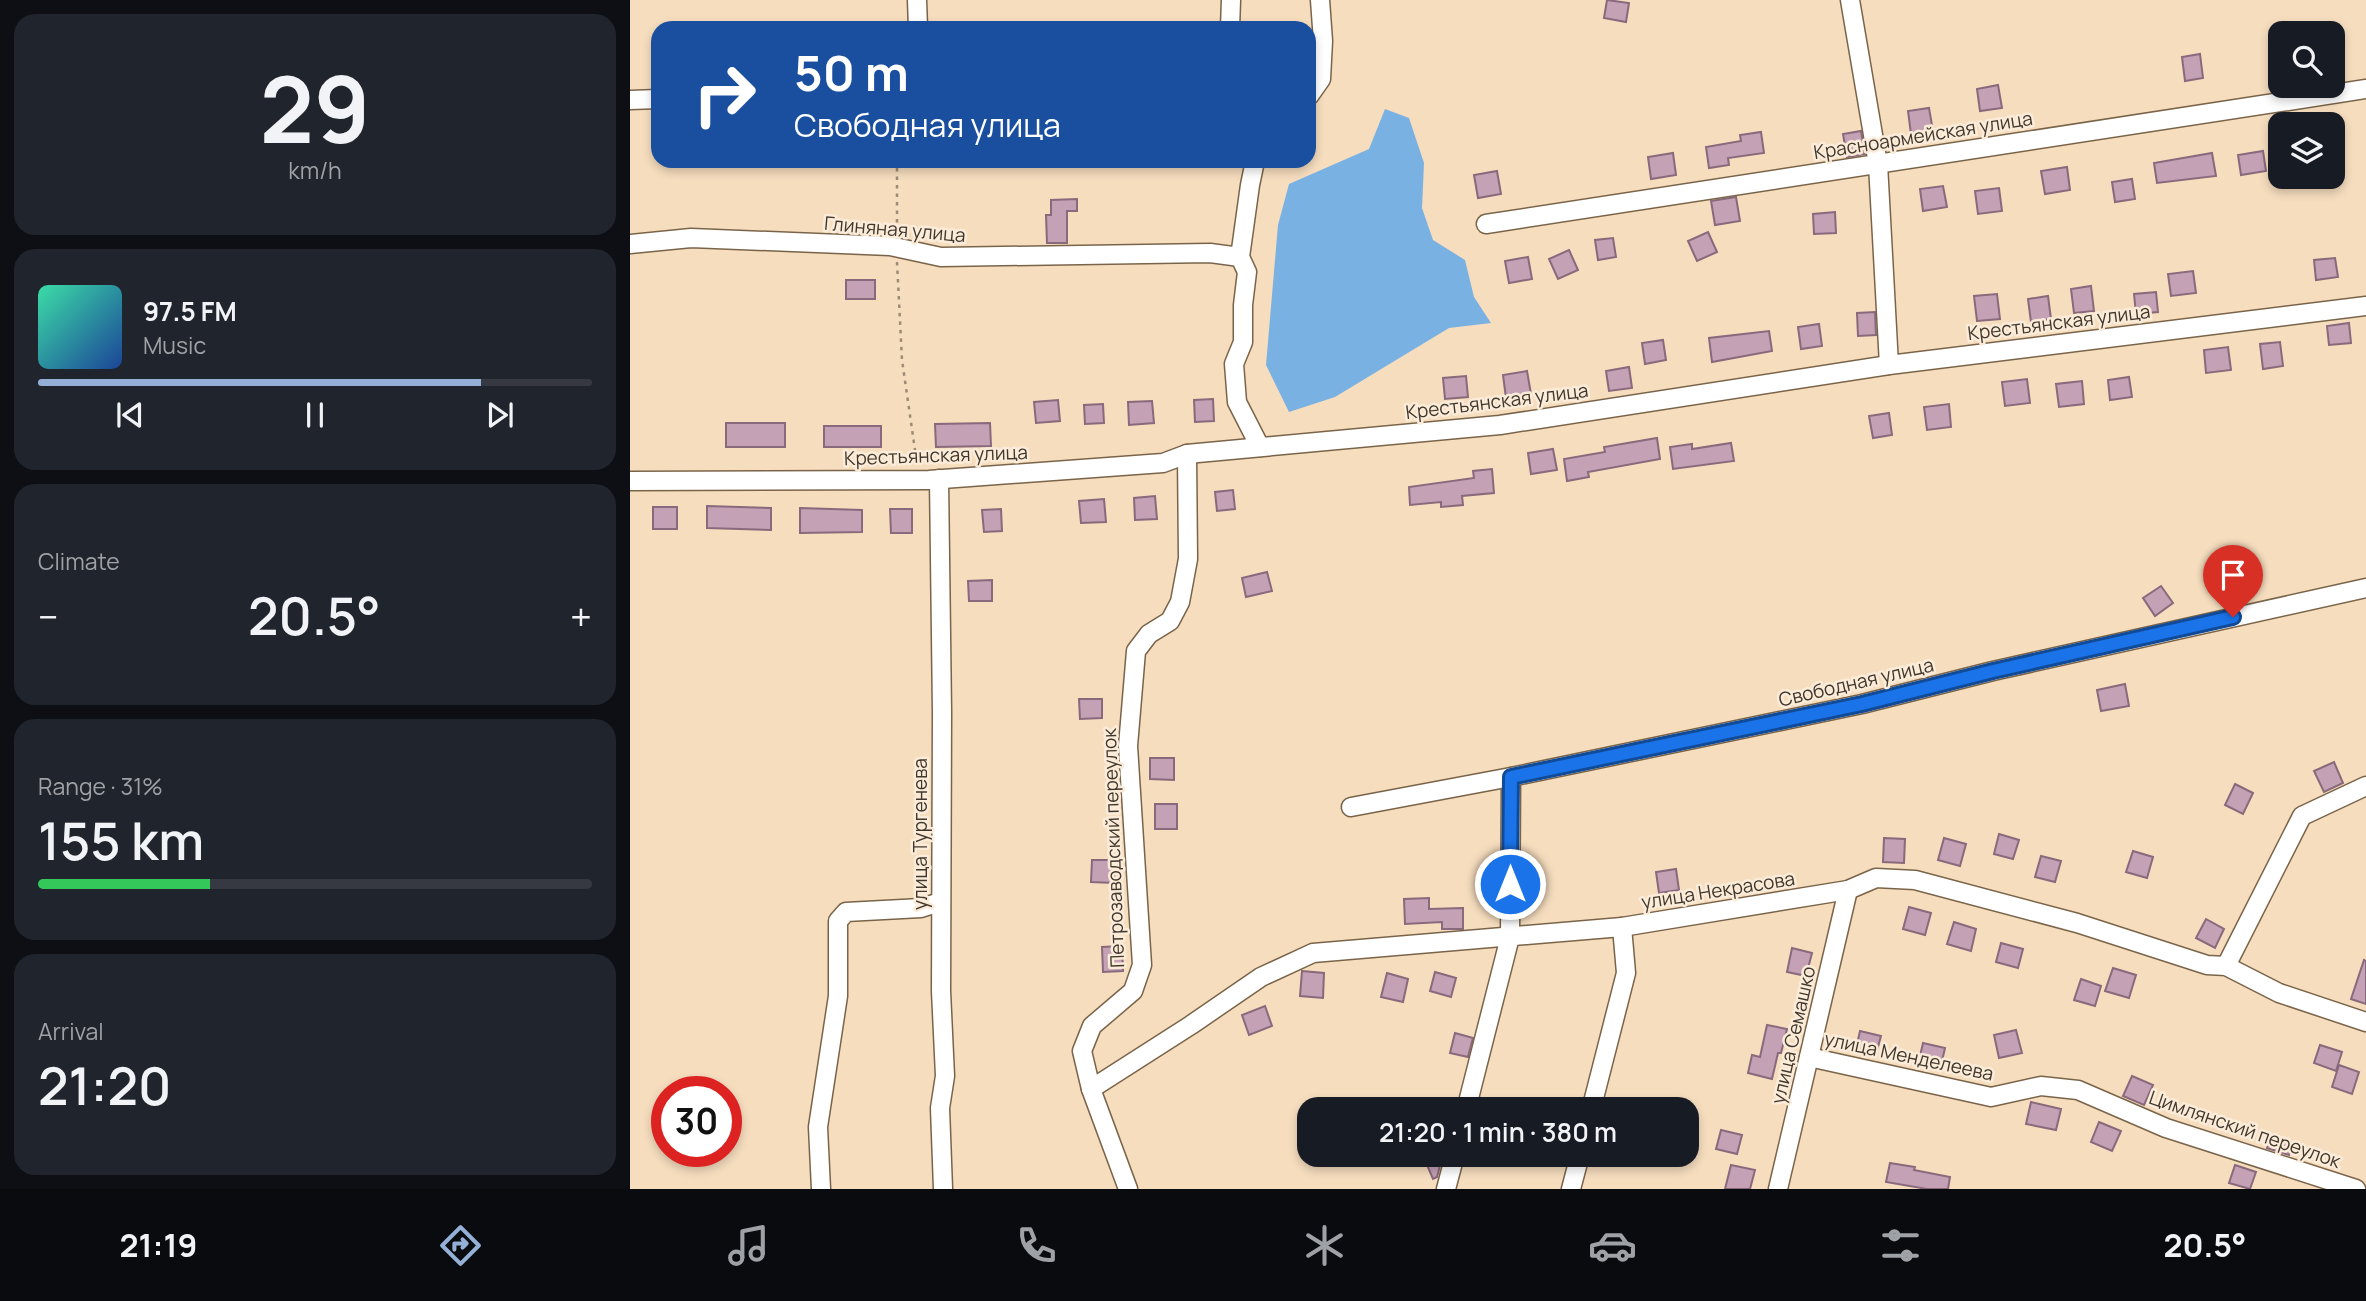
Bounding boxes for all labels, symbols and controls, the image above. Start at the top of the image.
map controls [2268,21,2345,189]
button: search [2268,21,2345,98]
text: 50 m [794,39,909,106]
text: 29 [260,46,370,170]
icon: right [679,49,770,140]
text: Свободная улица [794,103,1061,147]
street label: Красноармейская улица [1812,105,2034,165]
button: layers [2268,112,2345,189]
text: km/h [288,154,342,186]
street label: Глиняная улица [823,210,967,248]
text: 97.5 FM [143,293,237,329]
street label: Крестьянская улица [1966,298,2152,346]
text: Music [143,329,206,361]
street label: Крестьянская улица [1404,377,1590,425]
icon: previous [111,396,149,434]
icon: pause [296,396,334,434]
icon: next [481,396,519,434]
street label: Крестьянская улица [844,439,1028,471]
text: Climate [38,545,120,577]
pin [2203,545,2263,617]
icon: arrive [2214,556,2252,594]
text: 20.5° [248,580,381,651]
text: − [38,590,59,642]
text: + [570,590,592,642]
street label: Свободная улица [1776,652,1936,712]
street label: Петрозаводский переулок [1096,727,1130,968]
street label: улица Тургенева [907,758,933,910]
text: Range · 31% [38,770,163,802]
text: 155 km [38,805,204,876]
position arrow [1473,847,1547,921]
street label: улица Некрасова [1639,865,1797,915]
street label: улица Семашко [1765,964,1821,1106]
text: Arrival [38,1015,104,1047]
street label: улица Менделеева [1822,1025,1996,1087]
text: 21:20 [38,1050,171,1121]
speed limit sign: 30 [651,1076,742,1167]
street label: Цимлянский переулок [2146,1084,2345,1174]
text: 21:20 · 1 min · 380 m [1379,1114,1617,1150]
icon: directions [436,1221,485,1270]
icon: music [724,1221,773,1270]
icon: phone [1012,1221,1061,1270]
icon: climate [1300,1221,1349,1270]
icon: car [1588,1221,1637,1270]
icon: filters [1876,1221,1925,1270]
text: 21:19 [119,1223,197,1267]
text: 20.5° [2164,1223,2246,1267]

